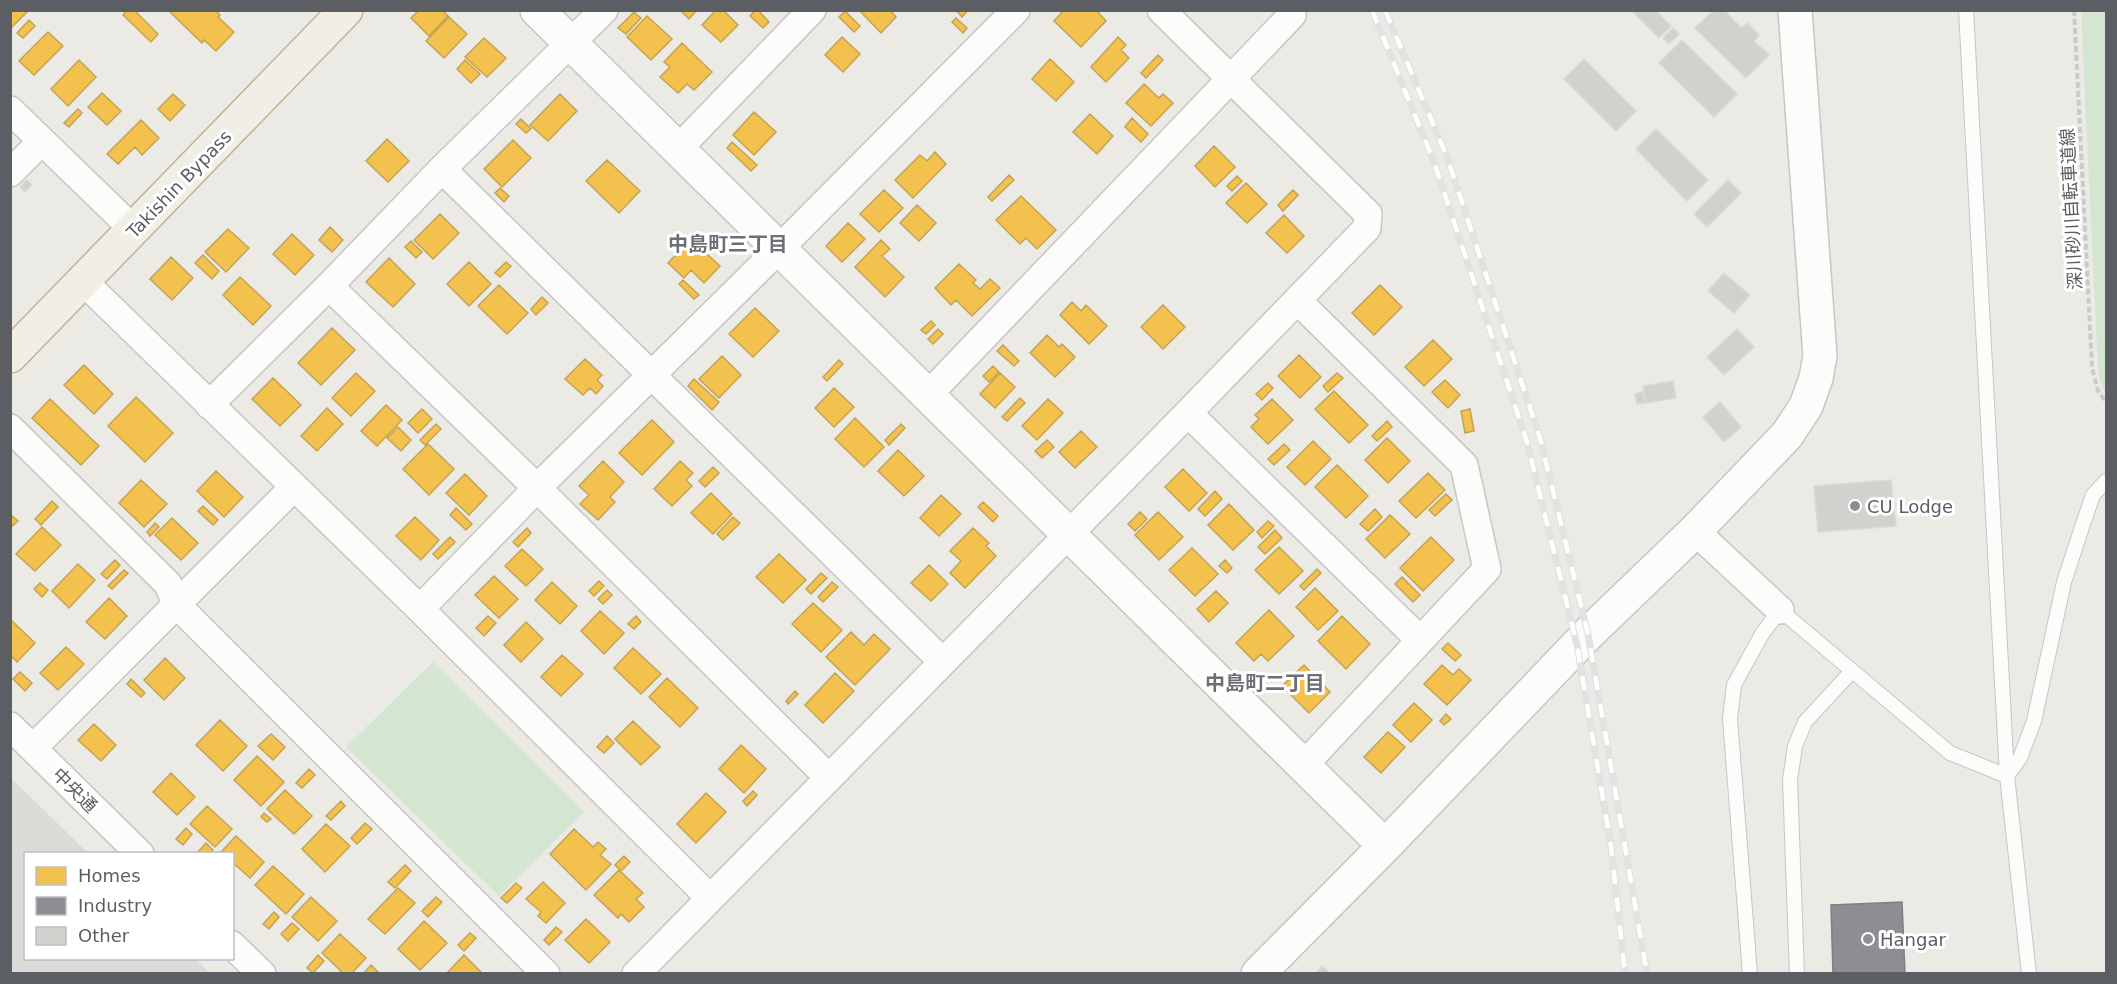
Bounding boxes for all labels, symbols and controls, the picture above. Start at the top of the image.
street label: Takishin Bypass [122,126,236,243]
street label: 深川砂川自転車道線 [2056,128,2086,290]
district label: 中島町三丁目 [668,232,788,256]
place label: CU Lodge [1867,496,1953,517]
marker: CU Lodge [1848,499,1862,513]
district label: 中島町二丁目 [1205,671,1325,695]
street label: 中央通 [48,763,102,817]
legend [24,852,234,960]
text: Homes [78,865,141,886]
text: Industry [78,895,152,916]
text: Other [78,925,130,946]
place label: Hangar [1880,929,1946,950]
marker: Hangar [1861,932,1875,946]

